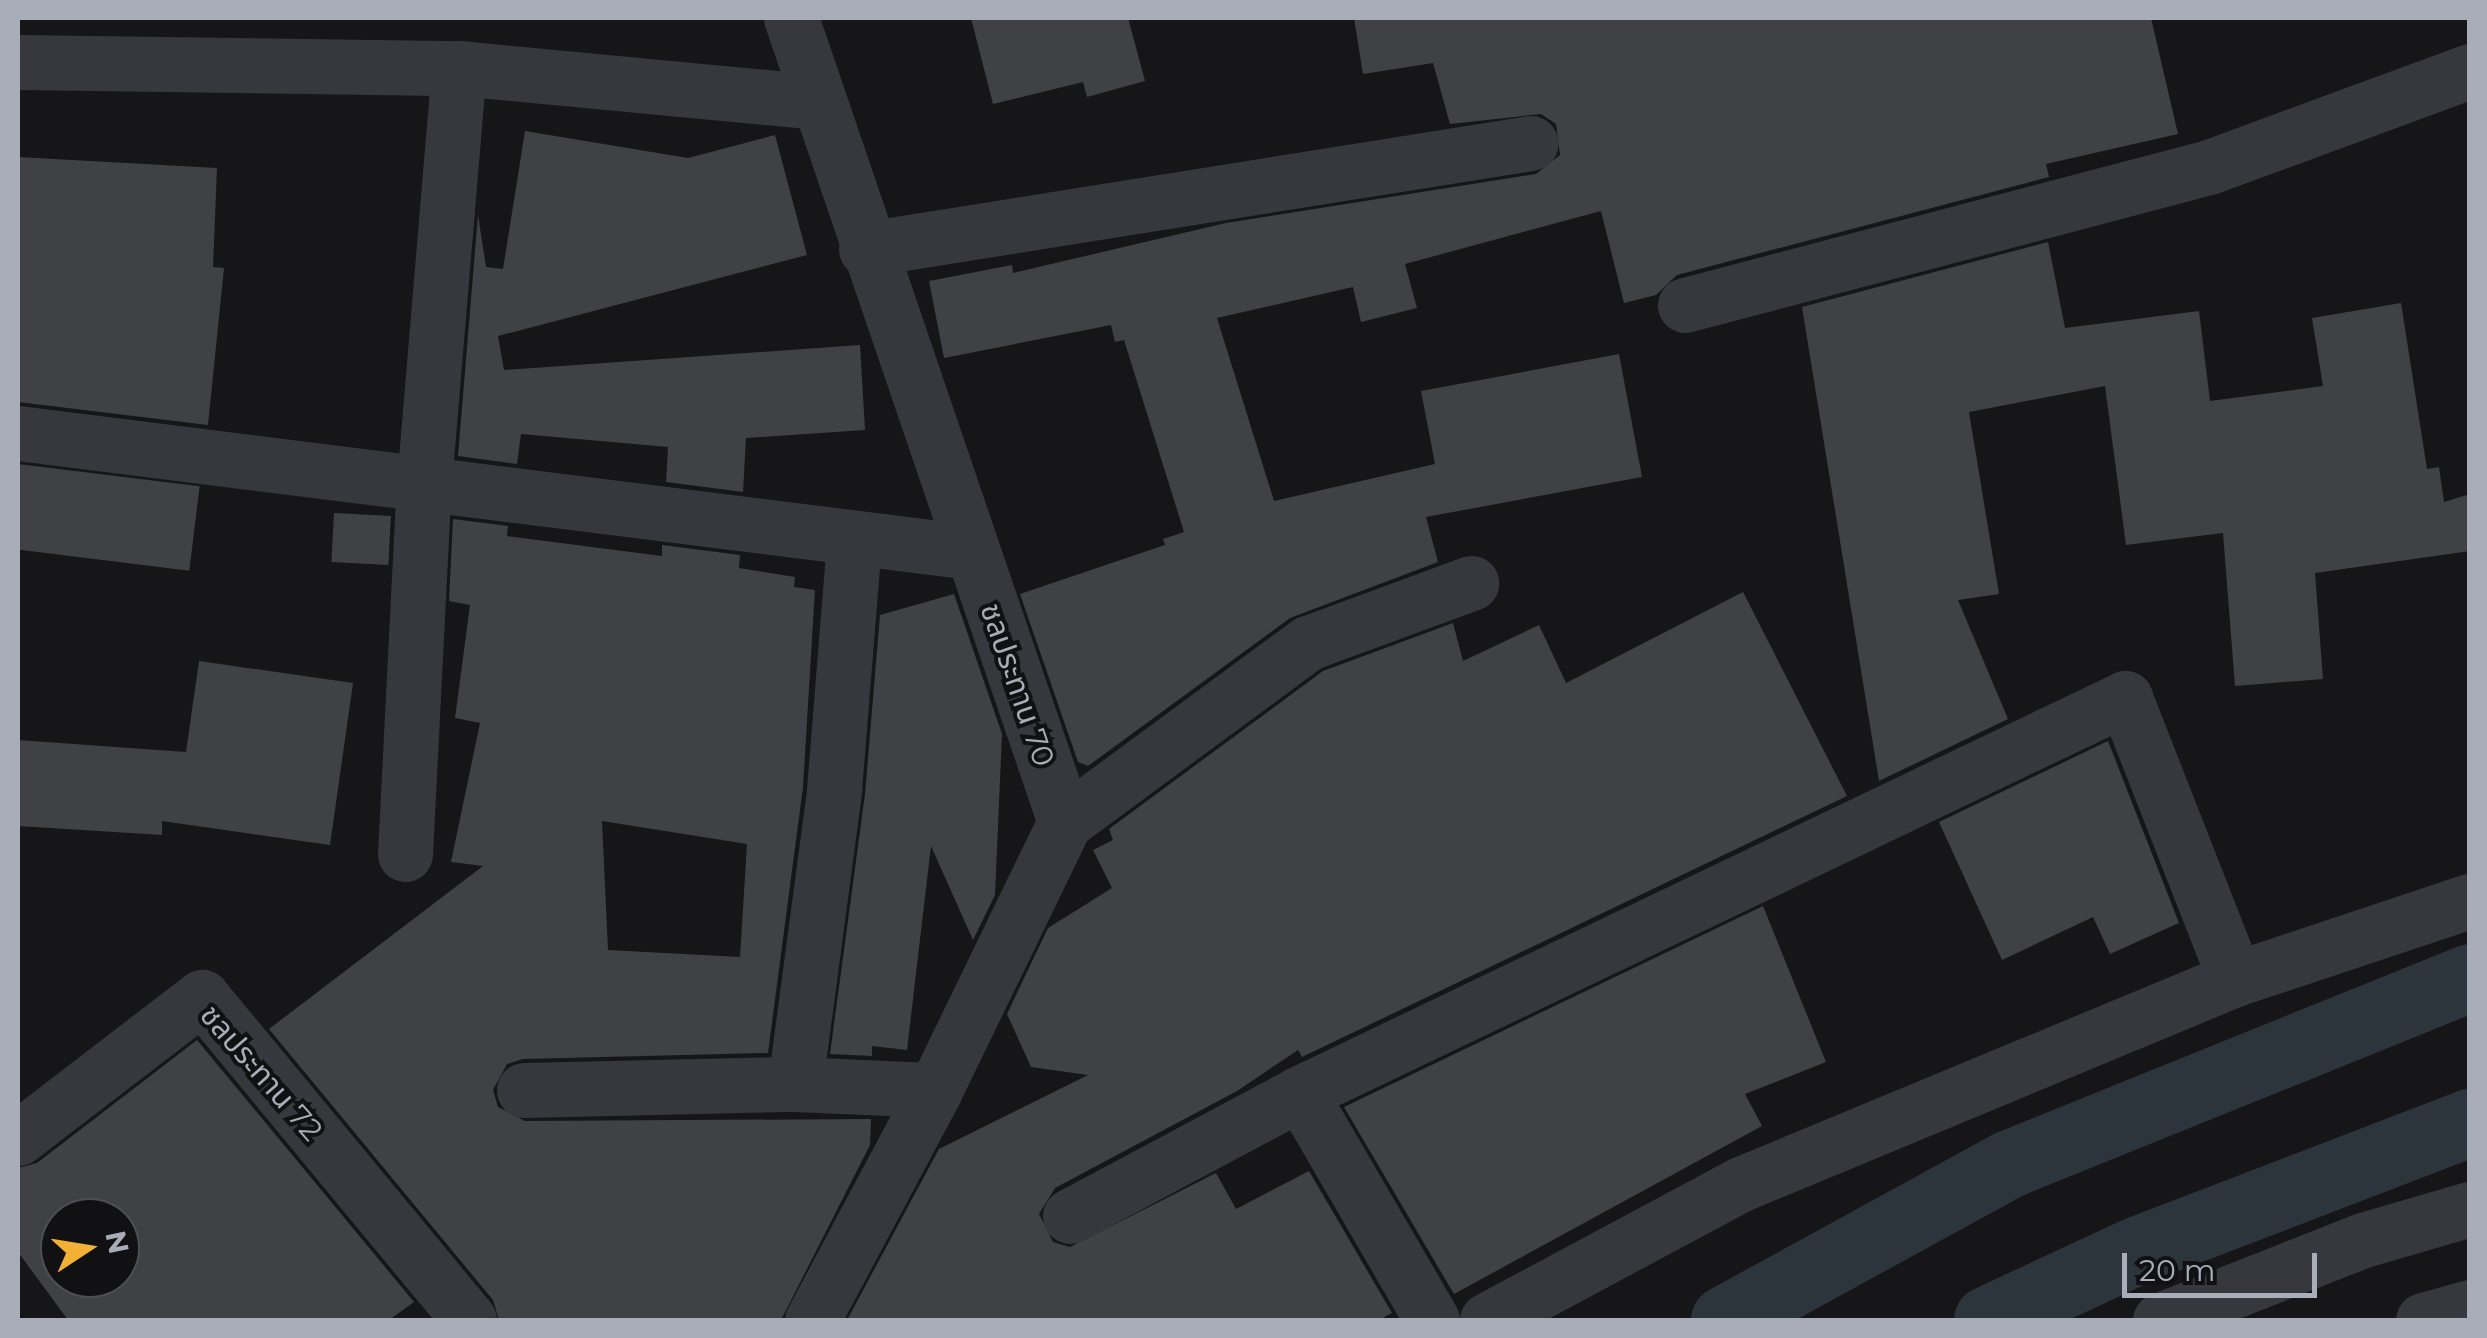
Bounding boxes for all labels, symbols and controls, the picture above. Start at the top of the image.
street label: ชลประทาน 70 [972,599,1062,771]
street label: ชลประทาน 72 [192,998,330,1148]
north arrow [40,1198,140,1298]
text: N [98,1228,136,1257]
scale bar [2127,1233,2322,1295]
text: 20 m [2139,1252,2216,1289]

